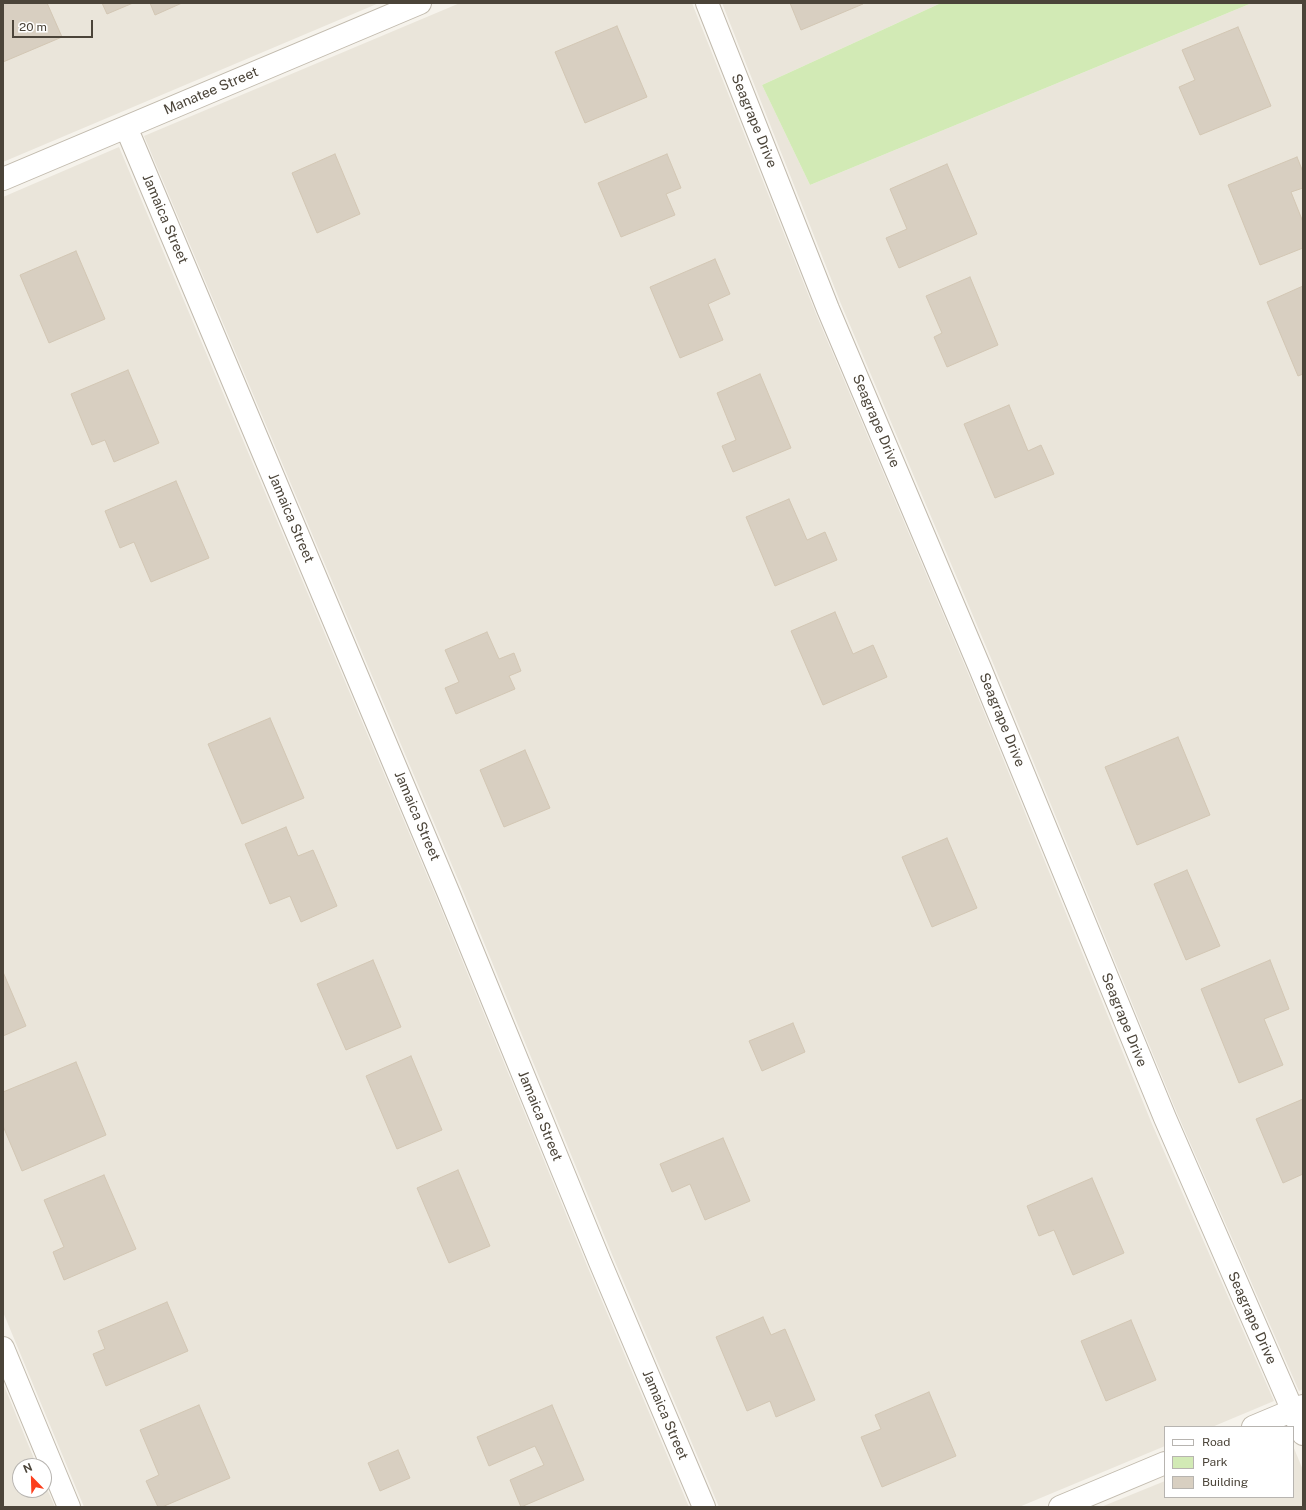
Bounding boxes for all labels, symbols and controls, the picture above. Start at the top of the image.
scale bar [14,12,95,38]
text: 20 m [19,20,47,34]
street label: Manatee Street [161,64,261,118]
street label: Seagrape Drive [728,72,780,170]
street label: Jamaica Street [139,172,191,266]
street label: Seagrape Drive [849,372,903,470]
street label: Jamaica Street [265,471,317,565]
street label: Seagrape Drive [976,671,1028,769]
street label: Jamaica Street [391,769,443,863]
street label: Seagrape Drive [1098,971,1150,1069]
street label: Jamaica Street [514,1068,566,1164]
street label: Seagrape Drive [1224,1269,1280,1367]
street label: Jamaica Street [639,1368,691,1462]
legend [1164,1426,1294,1498]
text: Road [1202,1435,1230,1449]
text: Park [1202,1455,1228,1469]
north arrow [12,1458,52,1498]
text: N [21,1461,34,1475]
text: Building [1202,1475,1248,1489]

